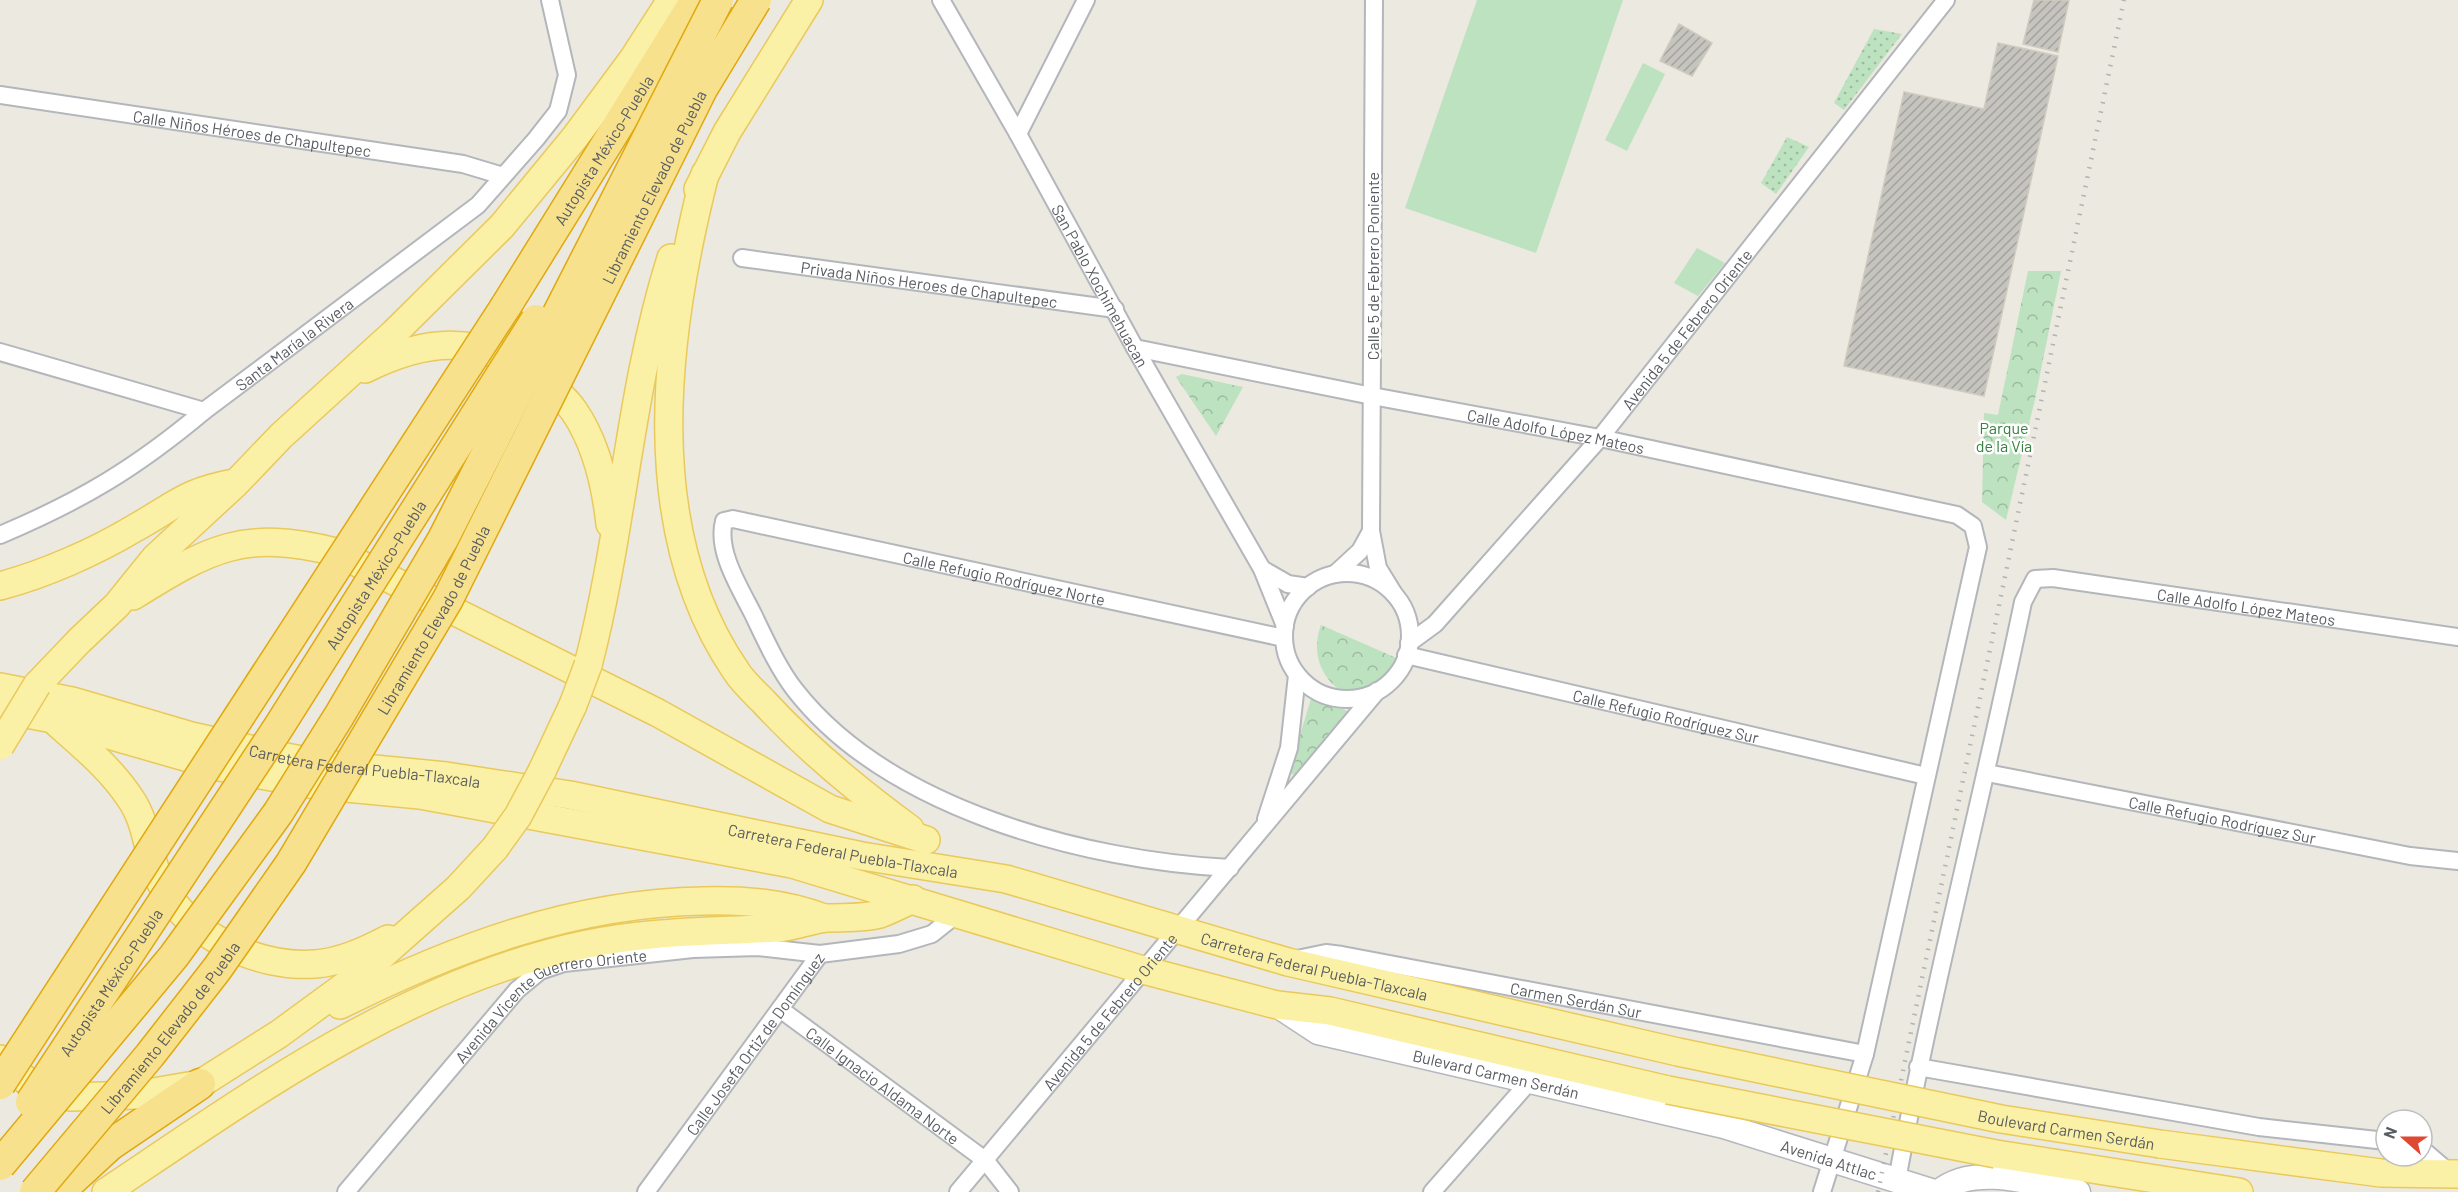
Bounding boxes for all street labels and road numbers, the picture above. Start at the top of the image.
street label: Autopista México-Puebla [549,71,657,228]
street label: Libramiento Elevado de Puebla [597,87,710,286]
street label: Calle Niños Héroes de Chapultepec [132,105,373,160]
street label: Calle 5 de Febrero Poniente [1363,172,1382,360]
street label: San Pablo Xochimehuacan [1049,201,1153,370]
street label: Avenida 5 de Febrero Oriente [1617,245,1755,413]
street label: Privada Niños Heroes de Chapultepec [800,257,1059,311]
street label: Santa María la Rivera [231,293,356,394]
street label: Calle Adolfo López Mateos [1466,404,1646,457]
street label: Autopista México-Puebla [321,496,429,652]
street label: Libramiento Elevado de Puebla [372,522,493,717]
street label: Calle Refugio Rodríguez Norte [901,547,1107,609]
street label: Calle Adolfo López Mateos [2156,584,2337,629]
street label: Calle Refugio Rodríguez Sur [1571,685,1761,746]
street label: Carretera Federal Puebla-Tlaxcala [247,740,482,791]
street label: Calle Refugio Rodríguez Sur [2127,792,2318,847]
street label: Carretera Federal Puebla-Tlaxcala [726,819,959,881]
street label: Autopista México-Puebla [55,905,166,1059]
street label: Carretera Federal Puebla-Tlaxcala [1199,927,1430,1003]
street label: Avenida 5 de Febrero Oriente [1038,929,1180,1093]
street label: Libramiento Elevado de Puebla [96,937,243,1117]
street label: Avenida Vicente Guerrero Oriente [450,945,648,1066]
street label: Calle Josefa Ortiz de Domínguez [682,949,828,1138]
street label: Carmen Serdán Sur [1509,978,1644,1021]
street label: Calle Ignacio Aldama Norte [803,1022,963,1148]
street label: Bulevard Carmen Serdán [1411,1045,1581,1102]
street label: Boulevard Carmen Serdán [1976,1105,2156,1153]
street label: Avenida Attlac [1779,1135,1879,1183]

